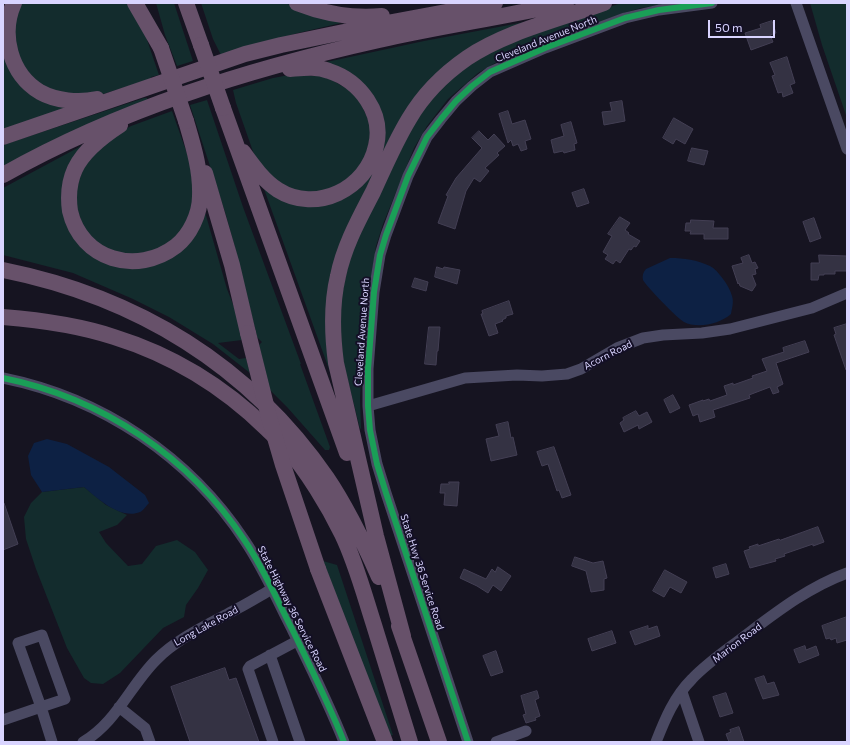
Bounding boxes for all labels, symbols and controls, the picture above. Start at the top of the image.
scale bar [710,12,777,38]
street label: Cleveland Avenue North [493,13,599,65]
text: 50 m [715,20,743,34]
street label: Cleveland Avenue North [352,277,372,387]
street label: Acorn Road [582,338,634,372]
street label: State Hwy 36 Service Road [398,513,446,631]
street label: State Highway 36 Service Road [255,544,329,674]
street label: Long Lake Road [172,603,240,649]
street label: Marion Road [710,621,764,665]

